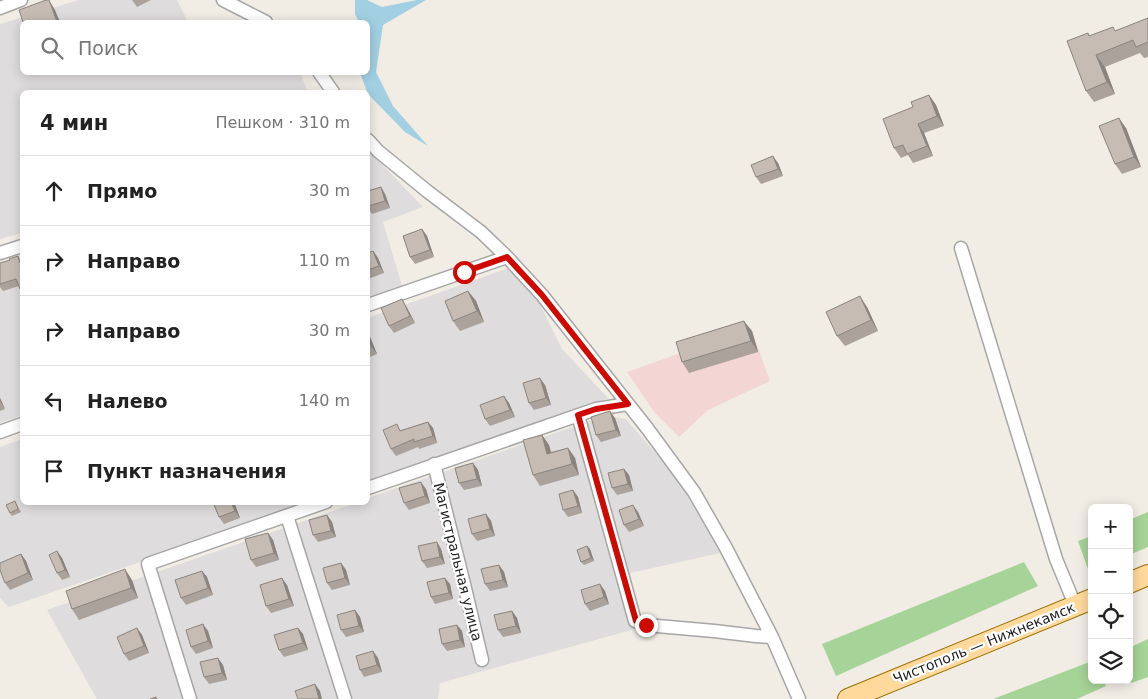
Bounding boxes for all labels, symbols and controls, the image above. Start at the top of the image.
search box [20,20,370,75]
icon: search [38,34,66,62]
text: Поиск [78,37,138,59]
text: 4 мин [40,111,108,135]
text: Пешком · 310 m [215,113,350,132]
icon: ahead [40,177,68,205]
text: Прямо [87,180,157,202]
text: 30 m [309,181,350,200]
icon: right [40,247,68,275]
text: Направо [87,250,180,272]
text: 110 m [299,251,350,270]
route start [453,261,476,284]
icon: right [40,317,68,345]
text: Направо [87,320,180,342]
text: 30 m [309,321,350,340]
icon: left [40,387,68,415]
text: Налево [87,390,168,412]
text: 140 m [299,391,350,410]
icon: arrive [40,457,68,485]
text: Пункт назначения [87,460,286,482]
street label: Магистральная улица [431,481,485,643]
map controls [1088,504,1133,684]
button: + [1088,504,1133,549]
button: − [1088,549,1133,594]
button: locate [1088,594,1133,639]
street label: Чистополь — Нижнекамск [891,599,1077,687]
route end [635,614,658,637]
button: layers [1088,639,1133,684]

